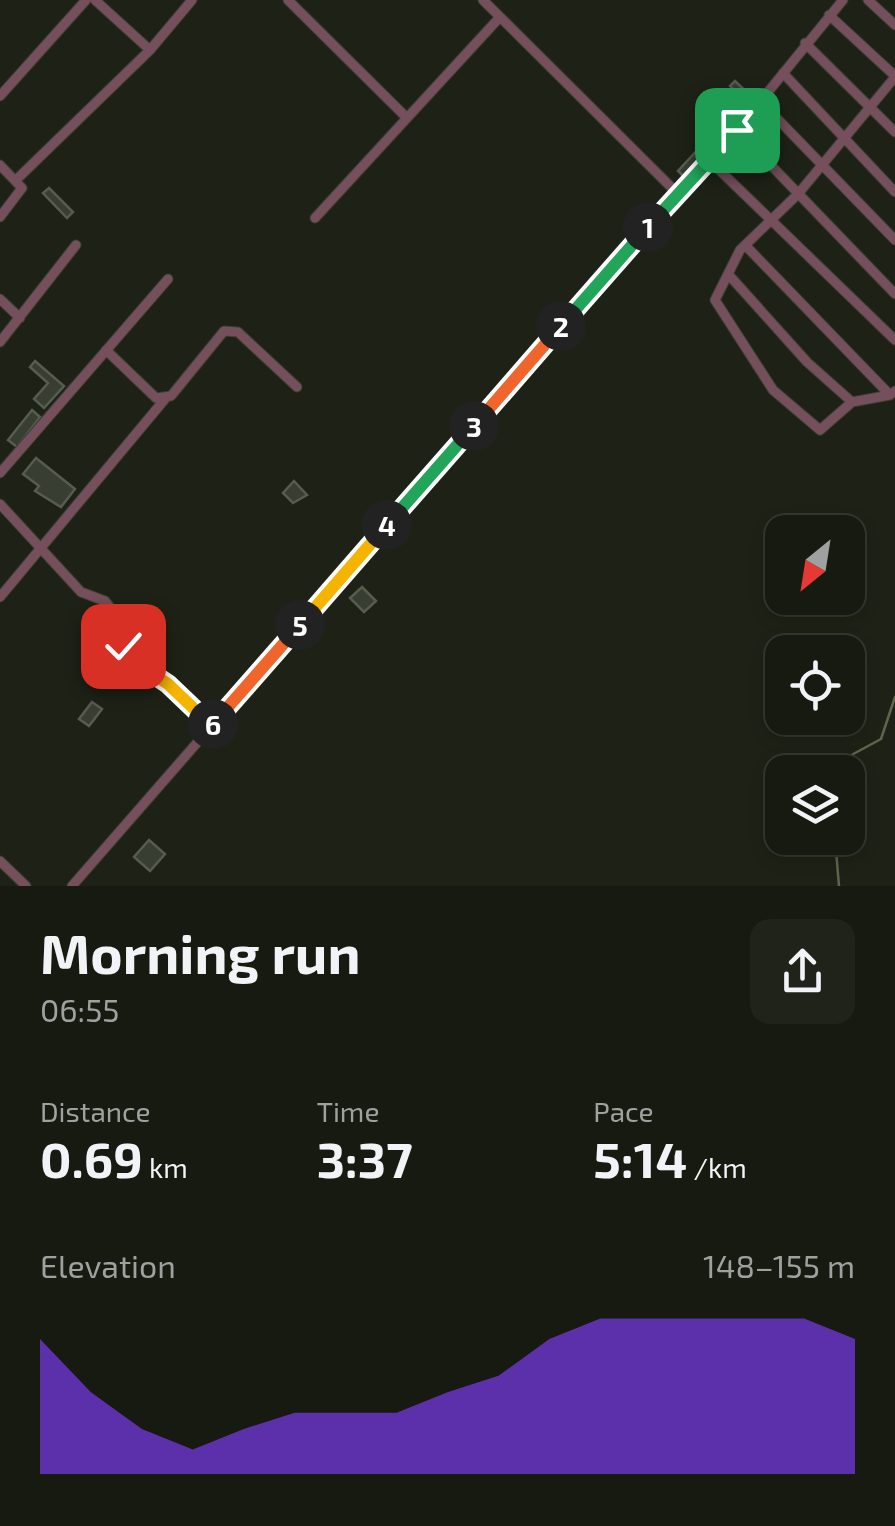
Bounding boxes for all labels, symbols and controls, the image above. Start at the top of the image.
pin [695,88,780,173]
icon: arrive [710,103,765,158]
pin: 1 [623,202,673,252]
text: 1 [642,210,654,244]
pin: 2 [536,301,586,351]
text: 2 [553,309,569,343]
pin: 3 [449,401,499,451]
text: 3 [466,409,482,443]
pin: 4 [362,500,412,550]
text: 4 [378,508,396,542]
north arrow [765,515,865,615]
map controls [765,515,865,855]
pin: 5 [275,600,325,650]
pin [81,604,166,689]
text: 5 [292,608,308,642]
icon: check [96,619,151,674]
button: locate [765,635,865,735]
pin: 6 [188,699,238,749]
text: 6 [205,707,221,741]
button: layers [765,755,865,855]
text: Morning run [40,919,361,985]
button: share [750,919,855,1024]
text: 06:55 [40,990,119,1028]
text: Distance [40,1094,151,1128]
text: Time [317,1094,379,1128]
text: Pace [593,1094,654,1128]
text: 0.69 [40,1128,143,1188]
text: 3:37 [317,1128,413,1188]
text: 5:14 [593,1128,687,1188]
text: km [143,1150,188,1184]
text: /km [687,1150,747,1184]
text: Elevation [40,1246,176,1284]
text: 148–155 m [703,1246,855,1284]

